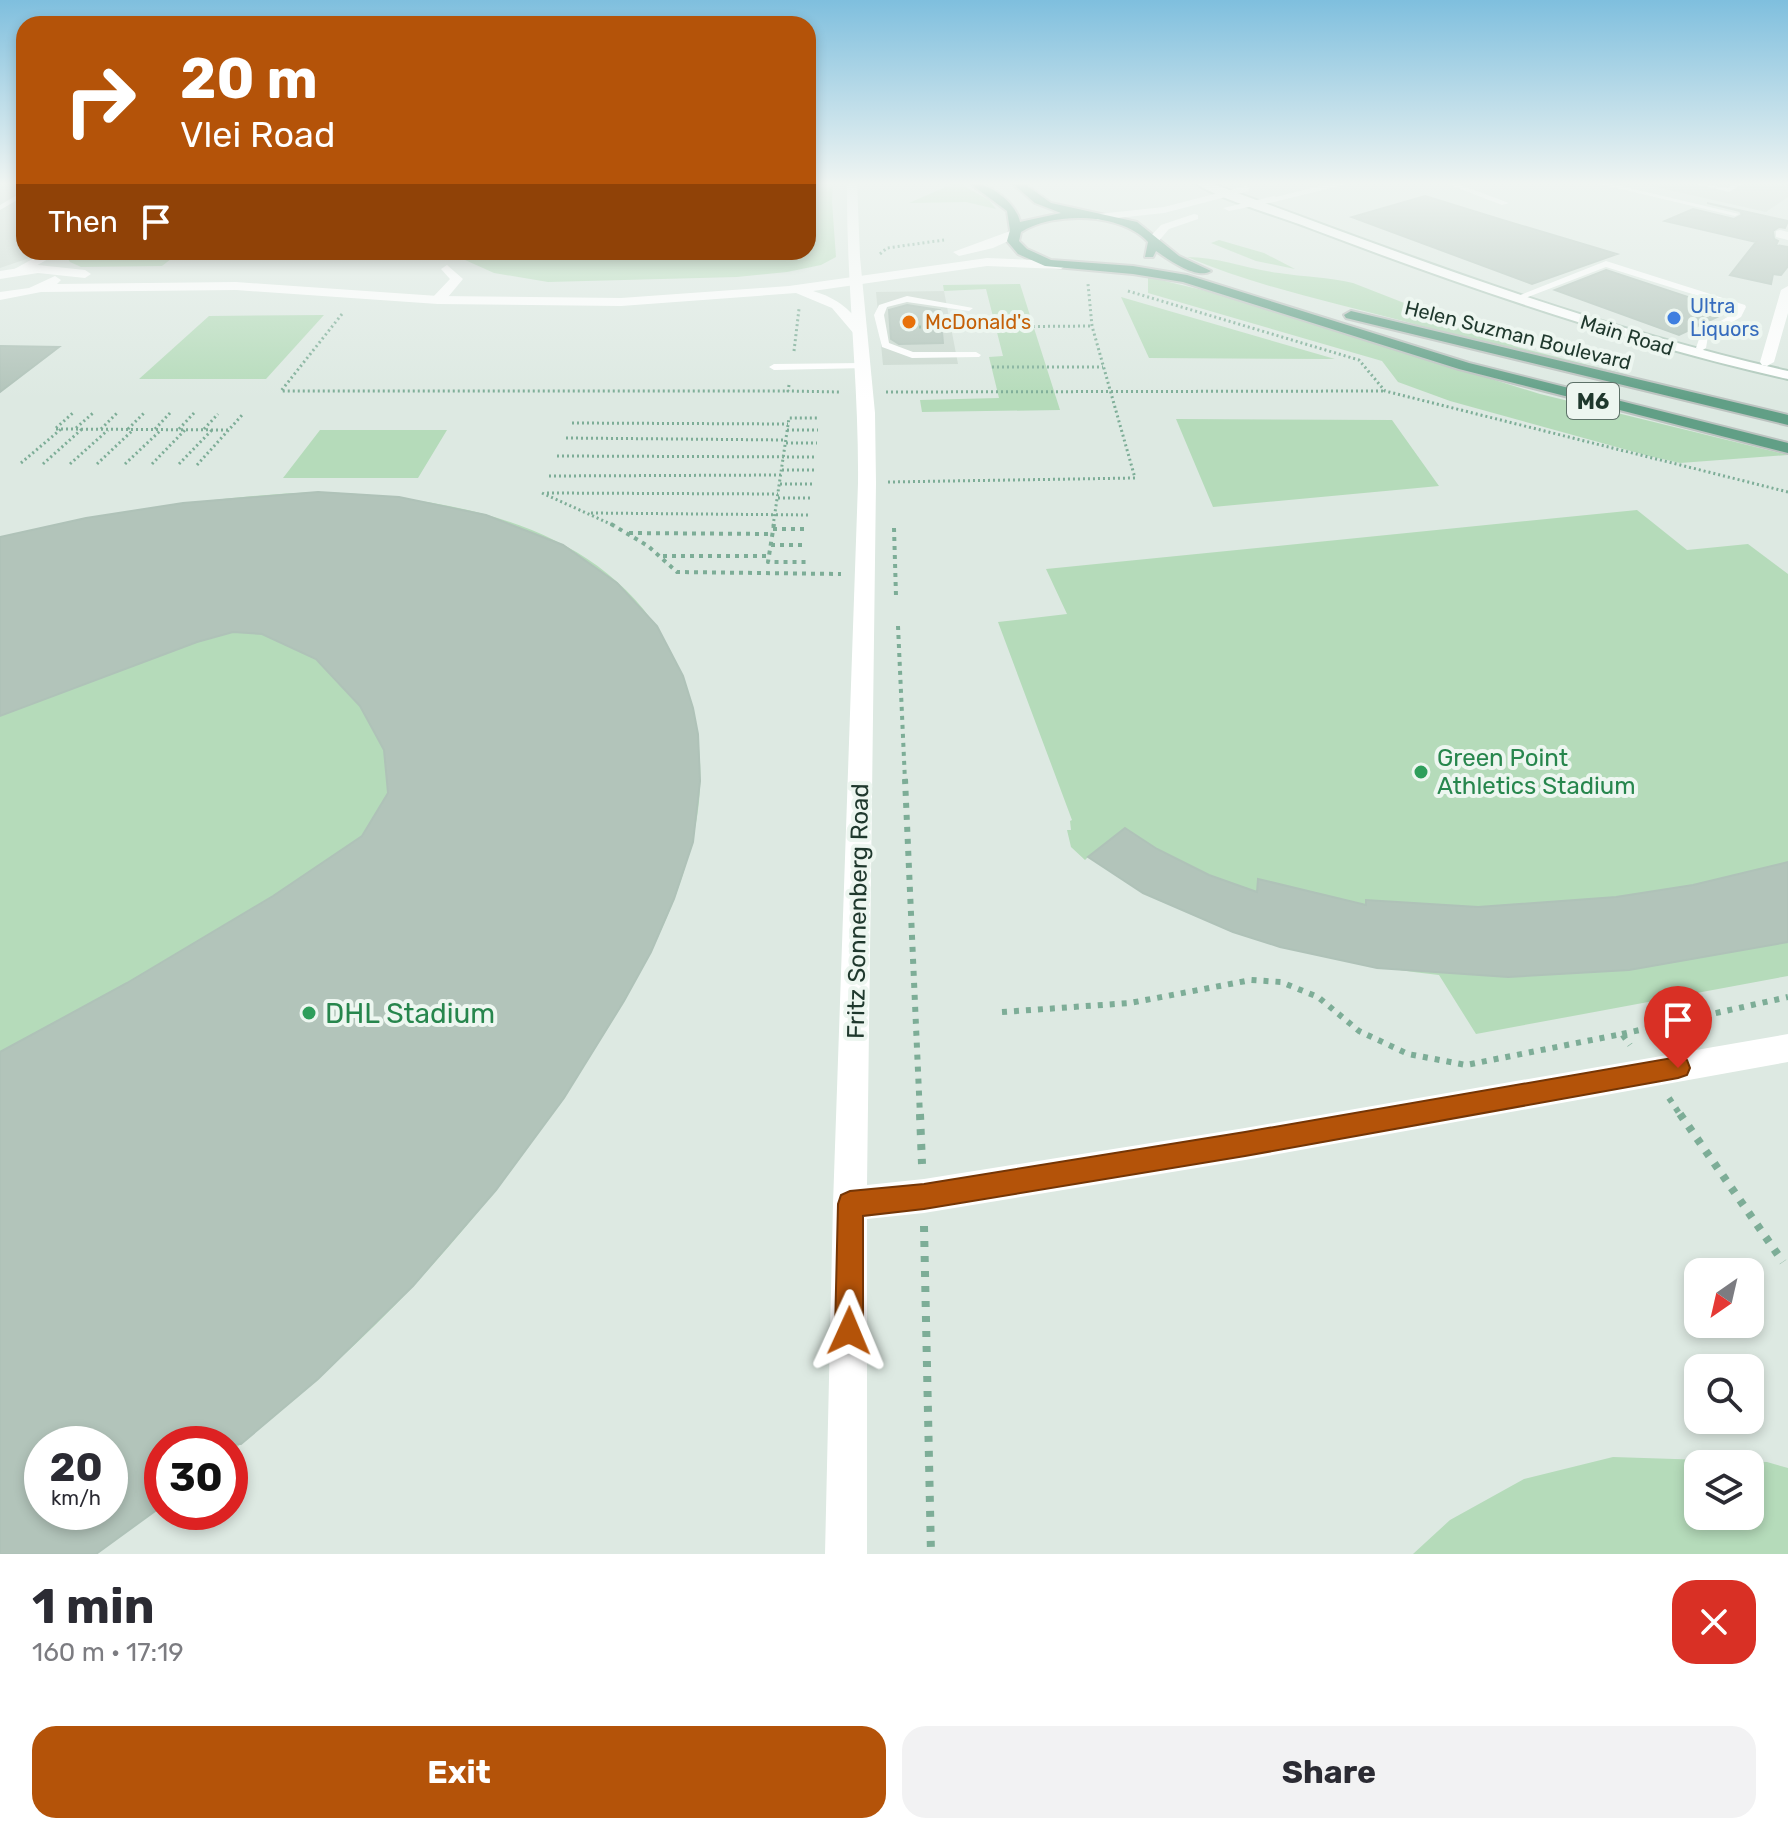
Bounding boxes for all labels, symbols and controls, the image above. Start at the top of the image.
text: 20 m [180,46,318,112]
icon: right [48,48,152,152]
text: Vlei Road [180,113,335,156]
icon: arrive [134,200,178,244]
text: Then [48,204,118,240]
place label: Ultra Liquors [1690,294,1759,341]
street label: Helen Suzman Boulevard [1402,295,1634,375]
street label: Main Road [1577,309,1677,361]
marker: Ultra Liquors [1665,309,1683,327]
place label: McDonald's [925,310,1031,334]
marker: McDonald's [900,313,918,331]
road number: M6 [1567,383,1619,419]
place label: Green Point Athletics Stadium [1437,744,1636,800]
marker: Green Point Athletics Stadium [1412,763,1430,781]
street label: Fritz Sonnenberg Road [842,783,874,1039]
pin [1644,986,1712,1068]
place label: DHL Stadium [325,997,495,1030]
icon: arrive [1656,998,1700,1042]
marker: DHL Stadium [300,1004,318,1022]
north arrow [1684,1258,1764,1338]
map controls [1684,1258,1764,1530]
position arrow [807,1289,891,1373]
button: search [1684,1354,1764,1434]
speed limit sign: 30 [144,1426,248,1530]
text: 20 [49,1444,103,1491]
button: layers [1684,1450,1764,1530]
text: km/h [51,1486,101,1510]
text: 1 min [32,1578,155,1635]
button: close [1672,1580,1756,1664]
text: 160 m · 17:19 [32,1637,184,1668]
button: Exit [32,1726,886,1818]
button: Share [902,1726,1756,1818]

